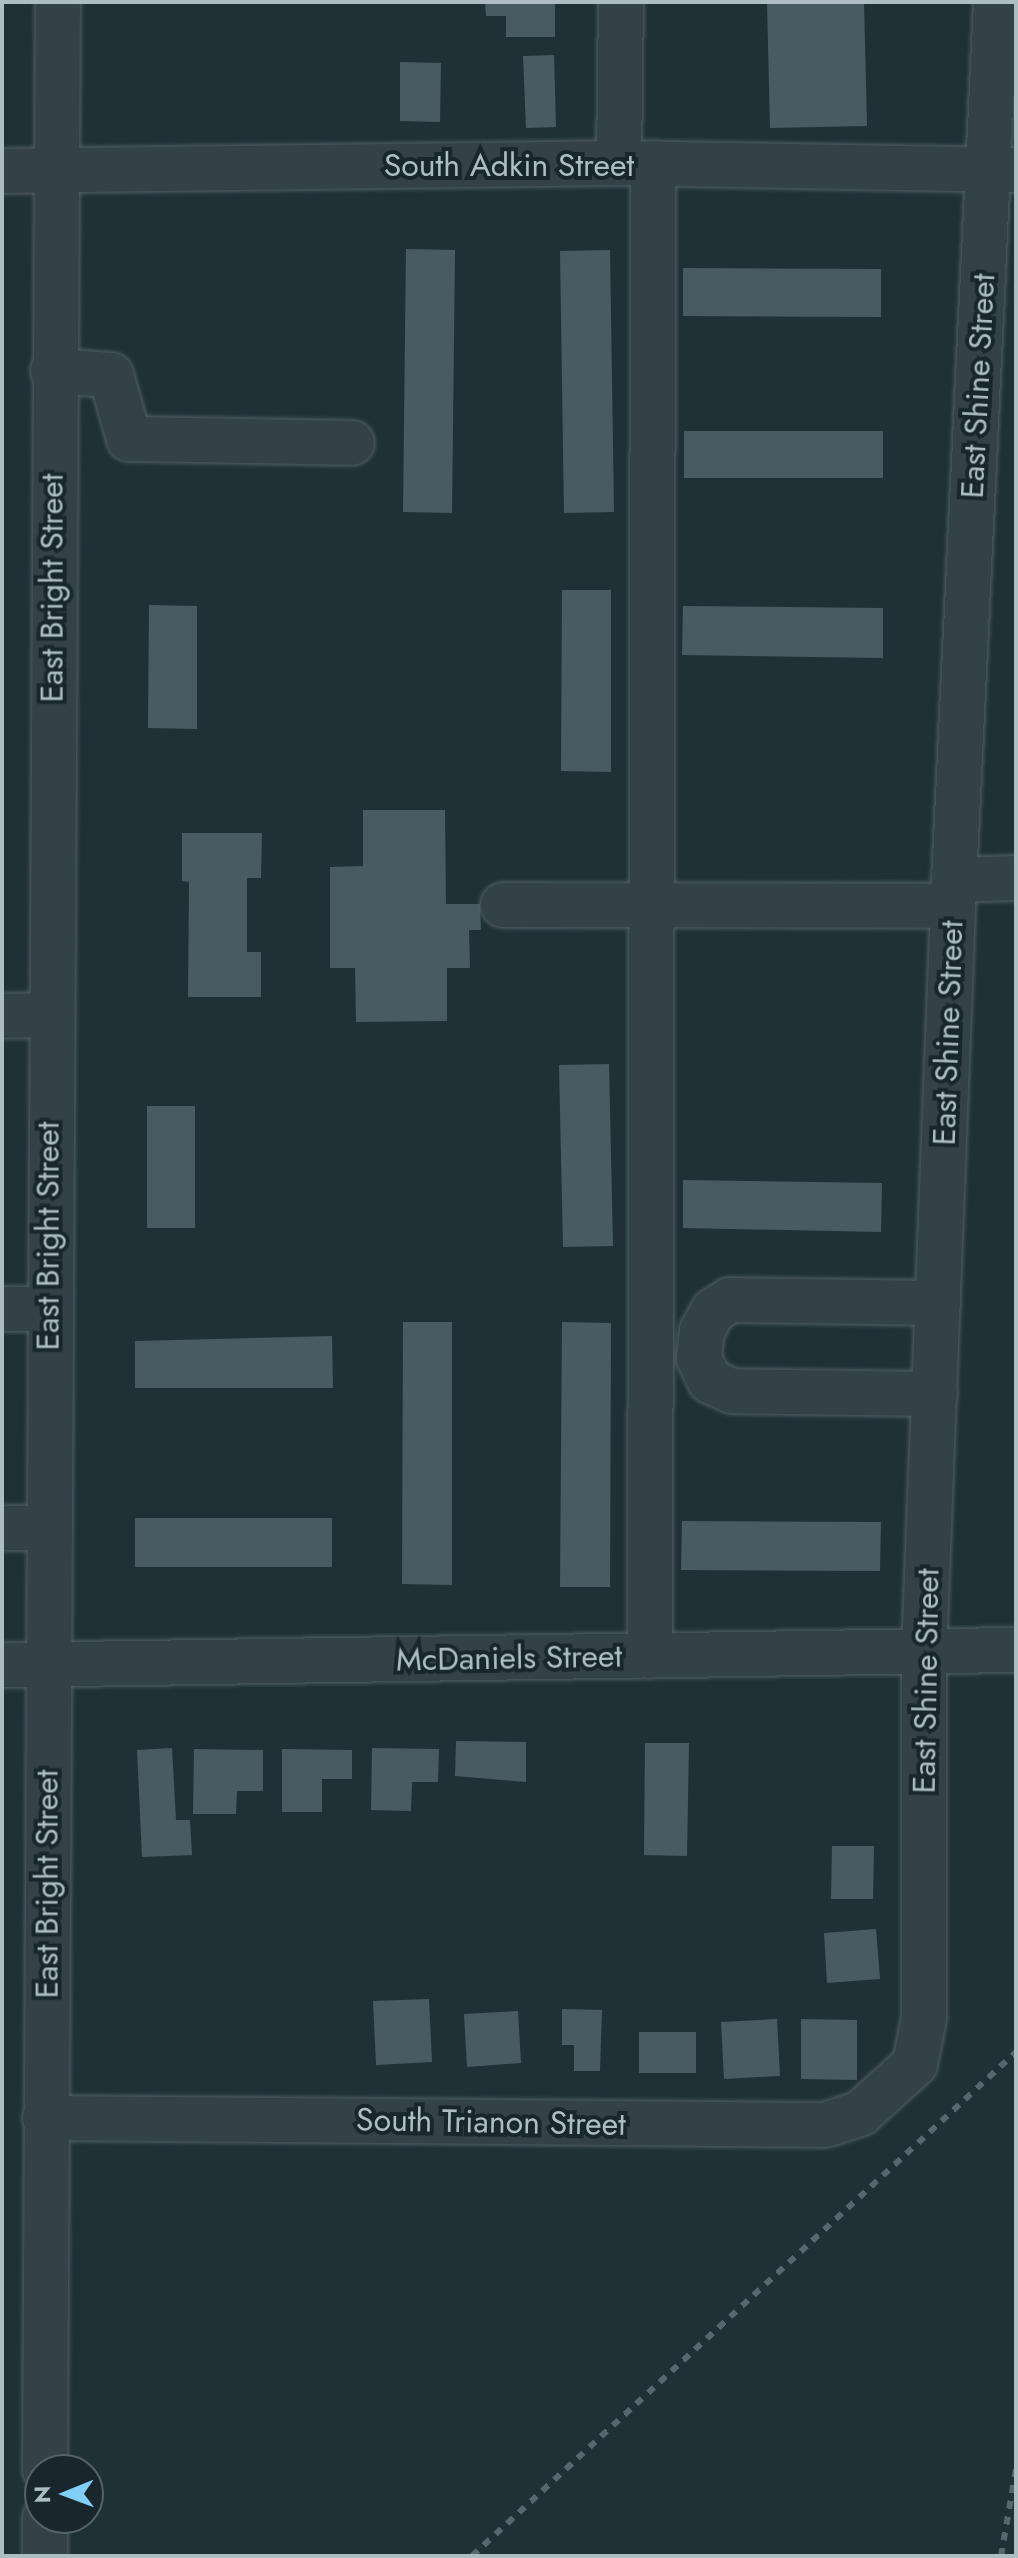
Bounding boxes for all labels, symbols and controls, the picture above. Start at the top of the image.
street label: South Adkin Street [384,146,634,184]
street label: East Shine Street [953,273,1003,499]
street label: East Bright Street [33,474,71,702]
street label: East Shine Street [925,920,971,1146]
street label: East Bright Street [29,1122,67,1350]
street label: East Shine Street [905,1568,947,1794]
street label: McDaniels Street [396,1637,622,1679]
street label: East Bright Street [28,1770,66,1998]
street label: South Trianon Street [356,2100,626,2144]
north arrow [24,2454,104,2534]
text: N [26,2485,58,2503]

